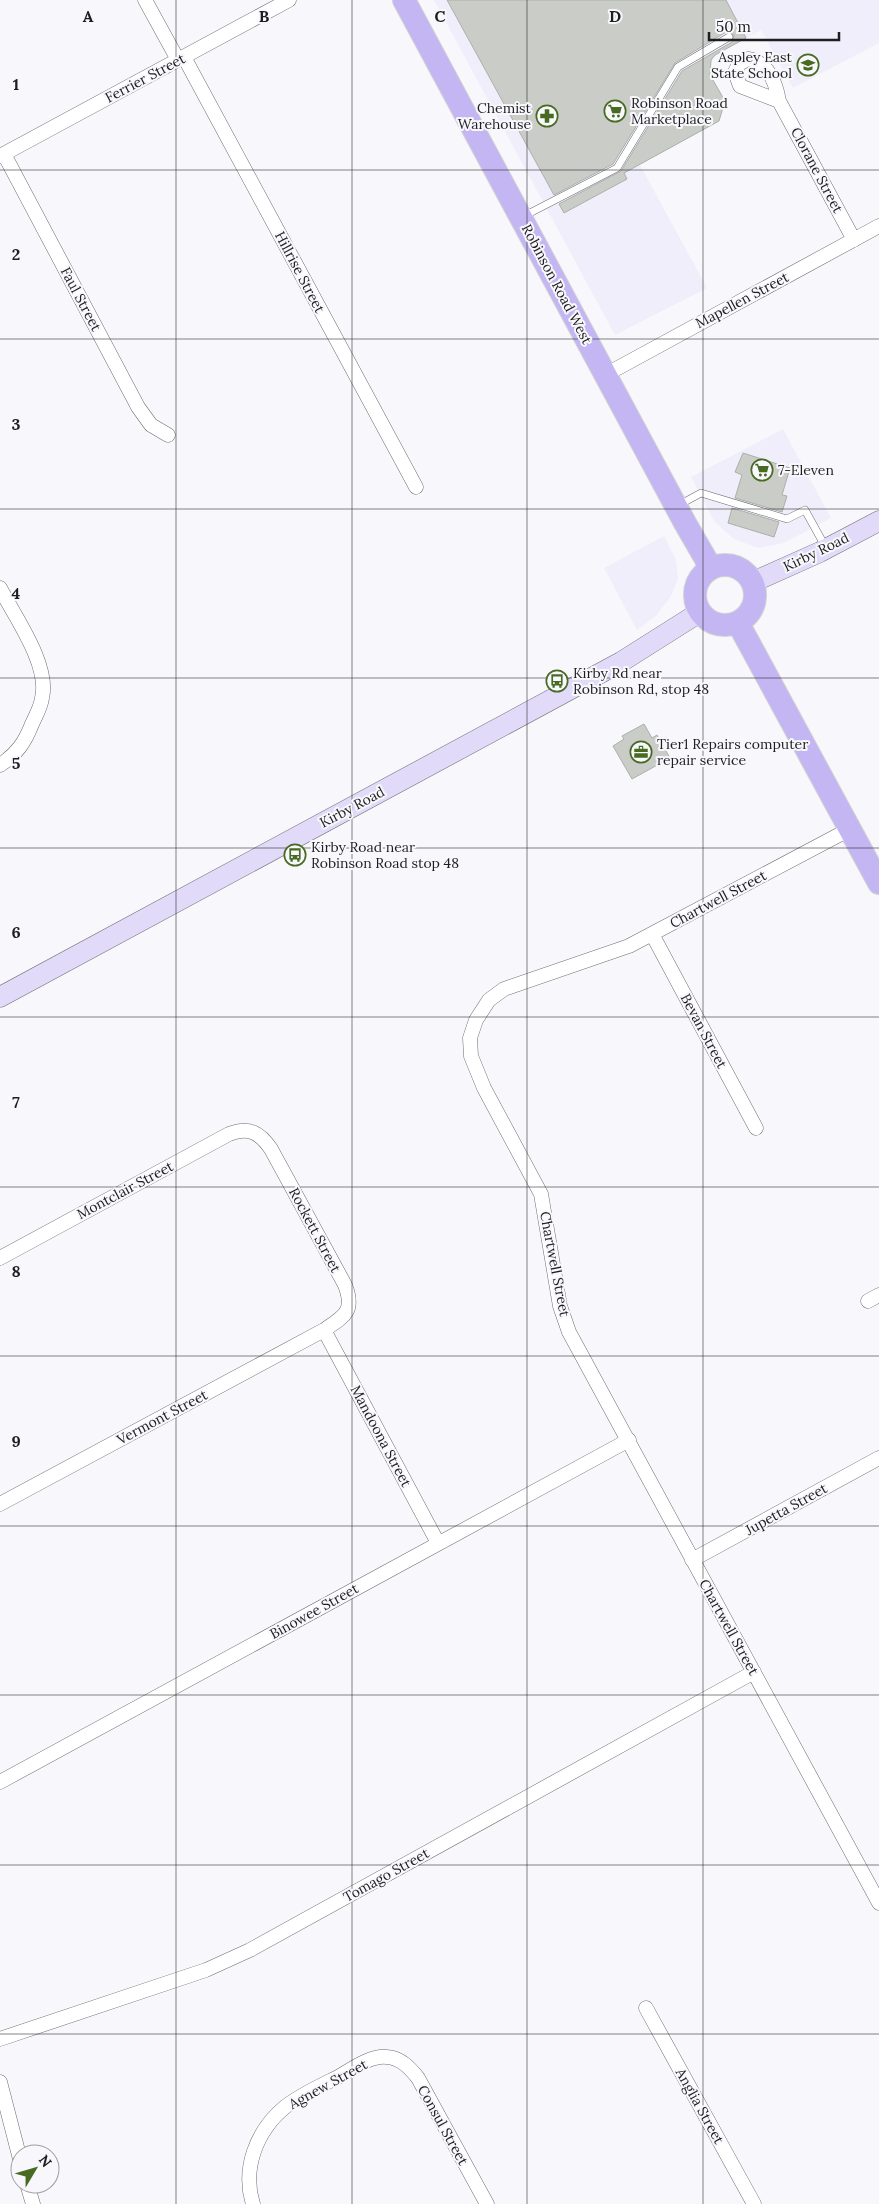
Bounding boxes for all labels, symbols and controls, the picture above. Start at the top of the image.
text: A [83,6,94,26]
text: B [259,6,270,26]
text: C [434,6,446,26]
text: D [609,6,621,26]
scale bar [709,10,839,42]
text: 50 m [716,17,751,36]
place label: Aspley East State School [711,48,793,82]
street label: Ferrier Street [102,49,189,107]
school or university icon: Aspley East State School [796,53,820,77]
text: 1 [13,74,19,94]
place label: Robinson Road Marketplace [631,94,728,128]
place label: Chemist Warehouse [458,99,532,133]
supermarket icon: Robinson Road Marketplace [603,99,627,123]
pharmacy icon: Chemist Warehouse [535,104,559,128]
street label: Clorane Street [787,124,847,216]
street label: Robinson Road West [518,221,597,348]
street label: Hillrise Street [271,228,329,316]
text: 2 [12,244,20,264]
street label: Faul Street [57,264,106,335]
street label: Mapellen Street [692,268,792,332]
text: 3 [12,414,21,434]
supermarket icon: 7-Eleven [750,458,774,482]
place label: 7-Eleven [778,461,834,479]
street label: Kirby Road [780,528,852,576]
text: 4 [12,583,21,603]
place label: Kirby Rd near Robinson Rd, stop 48 [573,664,709,698]
bus stop icon: Kirby Rd near Robinson Rd, stop 48 [545,669,569,693]
place label: Tier1 Repairs computer repair service [657,735,808,769]
office icon: Tier1 Repairs computer repair service [629,740,653,764]
text: 5 [12,753,21,773]
street label: Kirby Road [316,782,388,832]
place label: Kirby Road near Robinson Road stop 48 [311,838,459,872]
bus stop icon: Kirby Road near Robinson Road stop 48 [283,843,307,867]
street label: Chartwell Street [667,866,770,932]
text: 6 [11,922,21,942]
street label: Bevan Street [677,990,732,1072]
text: 7 [12,1092,20,1112]
street label: Montclair Street [74,1157,177,1223]
street label: Rockett Street [285,1184,345,1276]
street label: Chartwell Street [536,1210,574,1319]
text: 8 [11,1261,21,1281]
street label: Mandoona Street [347,1382,416,1490]
street label: Vermont Street [113,1385,211,1449]
text: 9 [11,1431,21,1451]
street label: Jupetta Street [741,1479,831,1539]
street label: Chartwell Street [695,1576,763,1679]
street label: Binowee Street [267,1579,362,1643]
street label: Tomago Street [340,1844,433,1906]
street label: Agnew Street [285,2055,371,2113]
street label: Anglia Street [671,2064,728,2147]
street label: Consul Street [414,2082,473,2169]
north arrow [10,2144,60,2194]
text: N [35,2151,56,2171]

